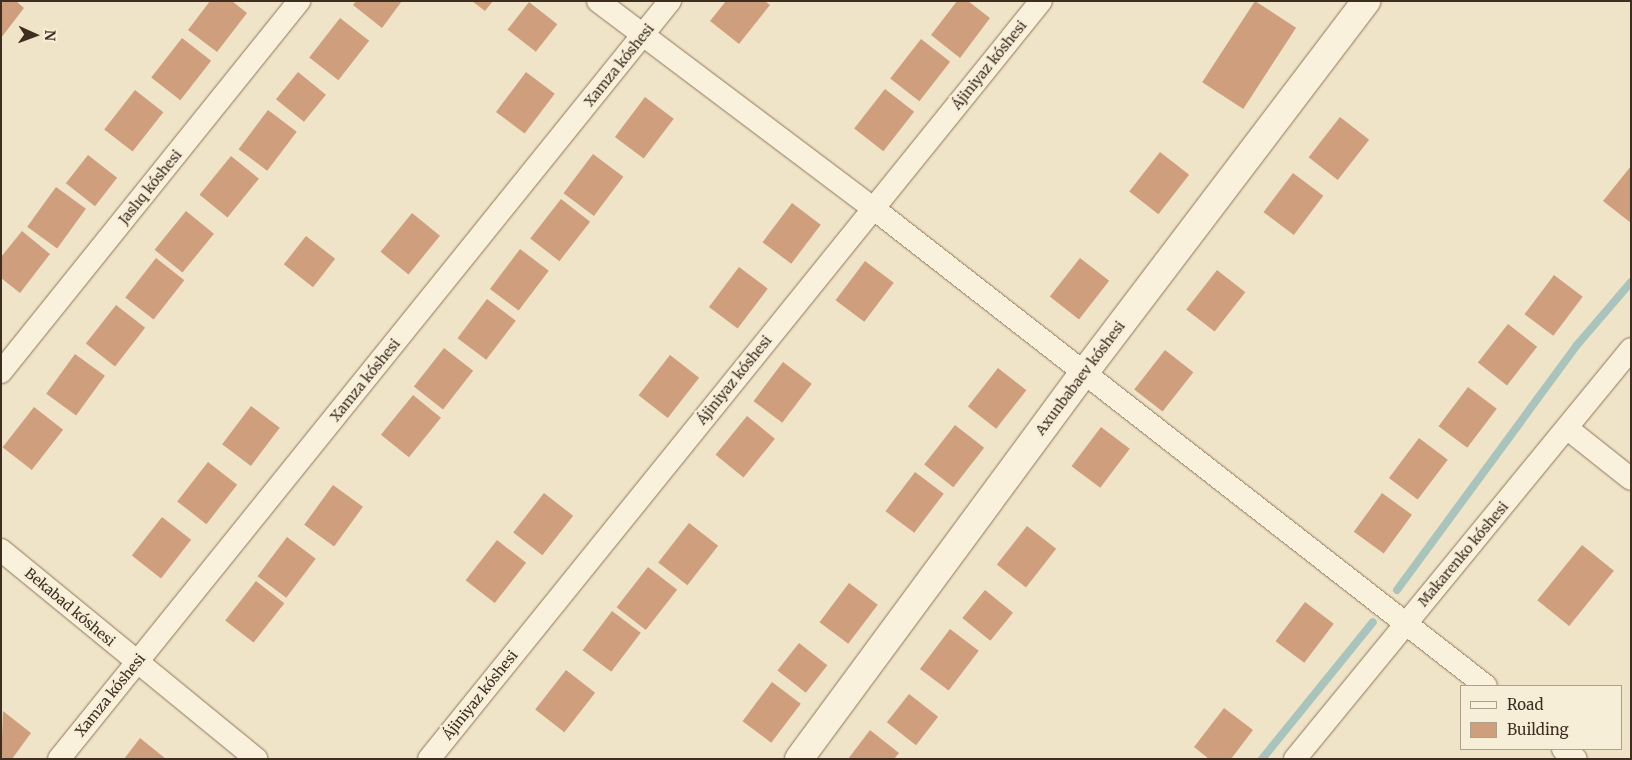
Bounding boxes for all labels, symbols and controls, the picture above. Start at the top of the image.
north arrow [10,10,60,60]
street label: Ájiniyaz kóshesi [948,17,1030,113]
street label: Xamza kóshesi [581,20,657,110]
text: N [41,30,59,41]
street label: Jaslıq kóshesi [115,146,185,228]
street label: Axunbabaev kóshesi [1032,318,1128,438]
street label: Ájiniyaz kóshesi [693,332,775,428]
street label: Xamza kóshesi [327,335,403,425]
street label: Makarenko kóshesi [1414,498,1512,610]
street label: Bekabad kóshesi [22,564,118,650]
street label: Ájiniyaz kóshesi [439,647,521,743]
street label: Xamza kóshesi [72,650,148,740]
legend [1460,685,1622,750]
text: Road [1507,695,1543,714]
text: Building [1507,720,1569,739]

